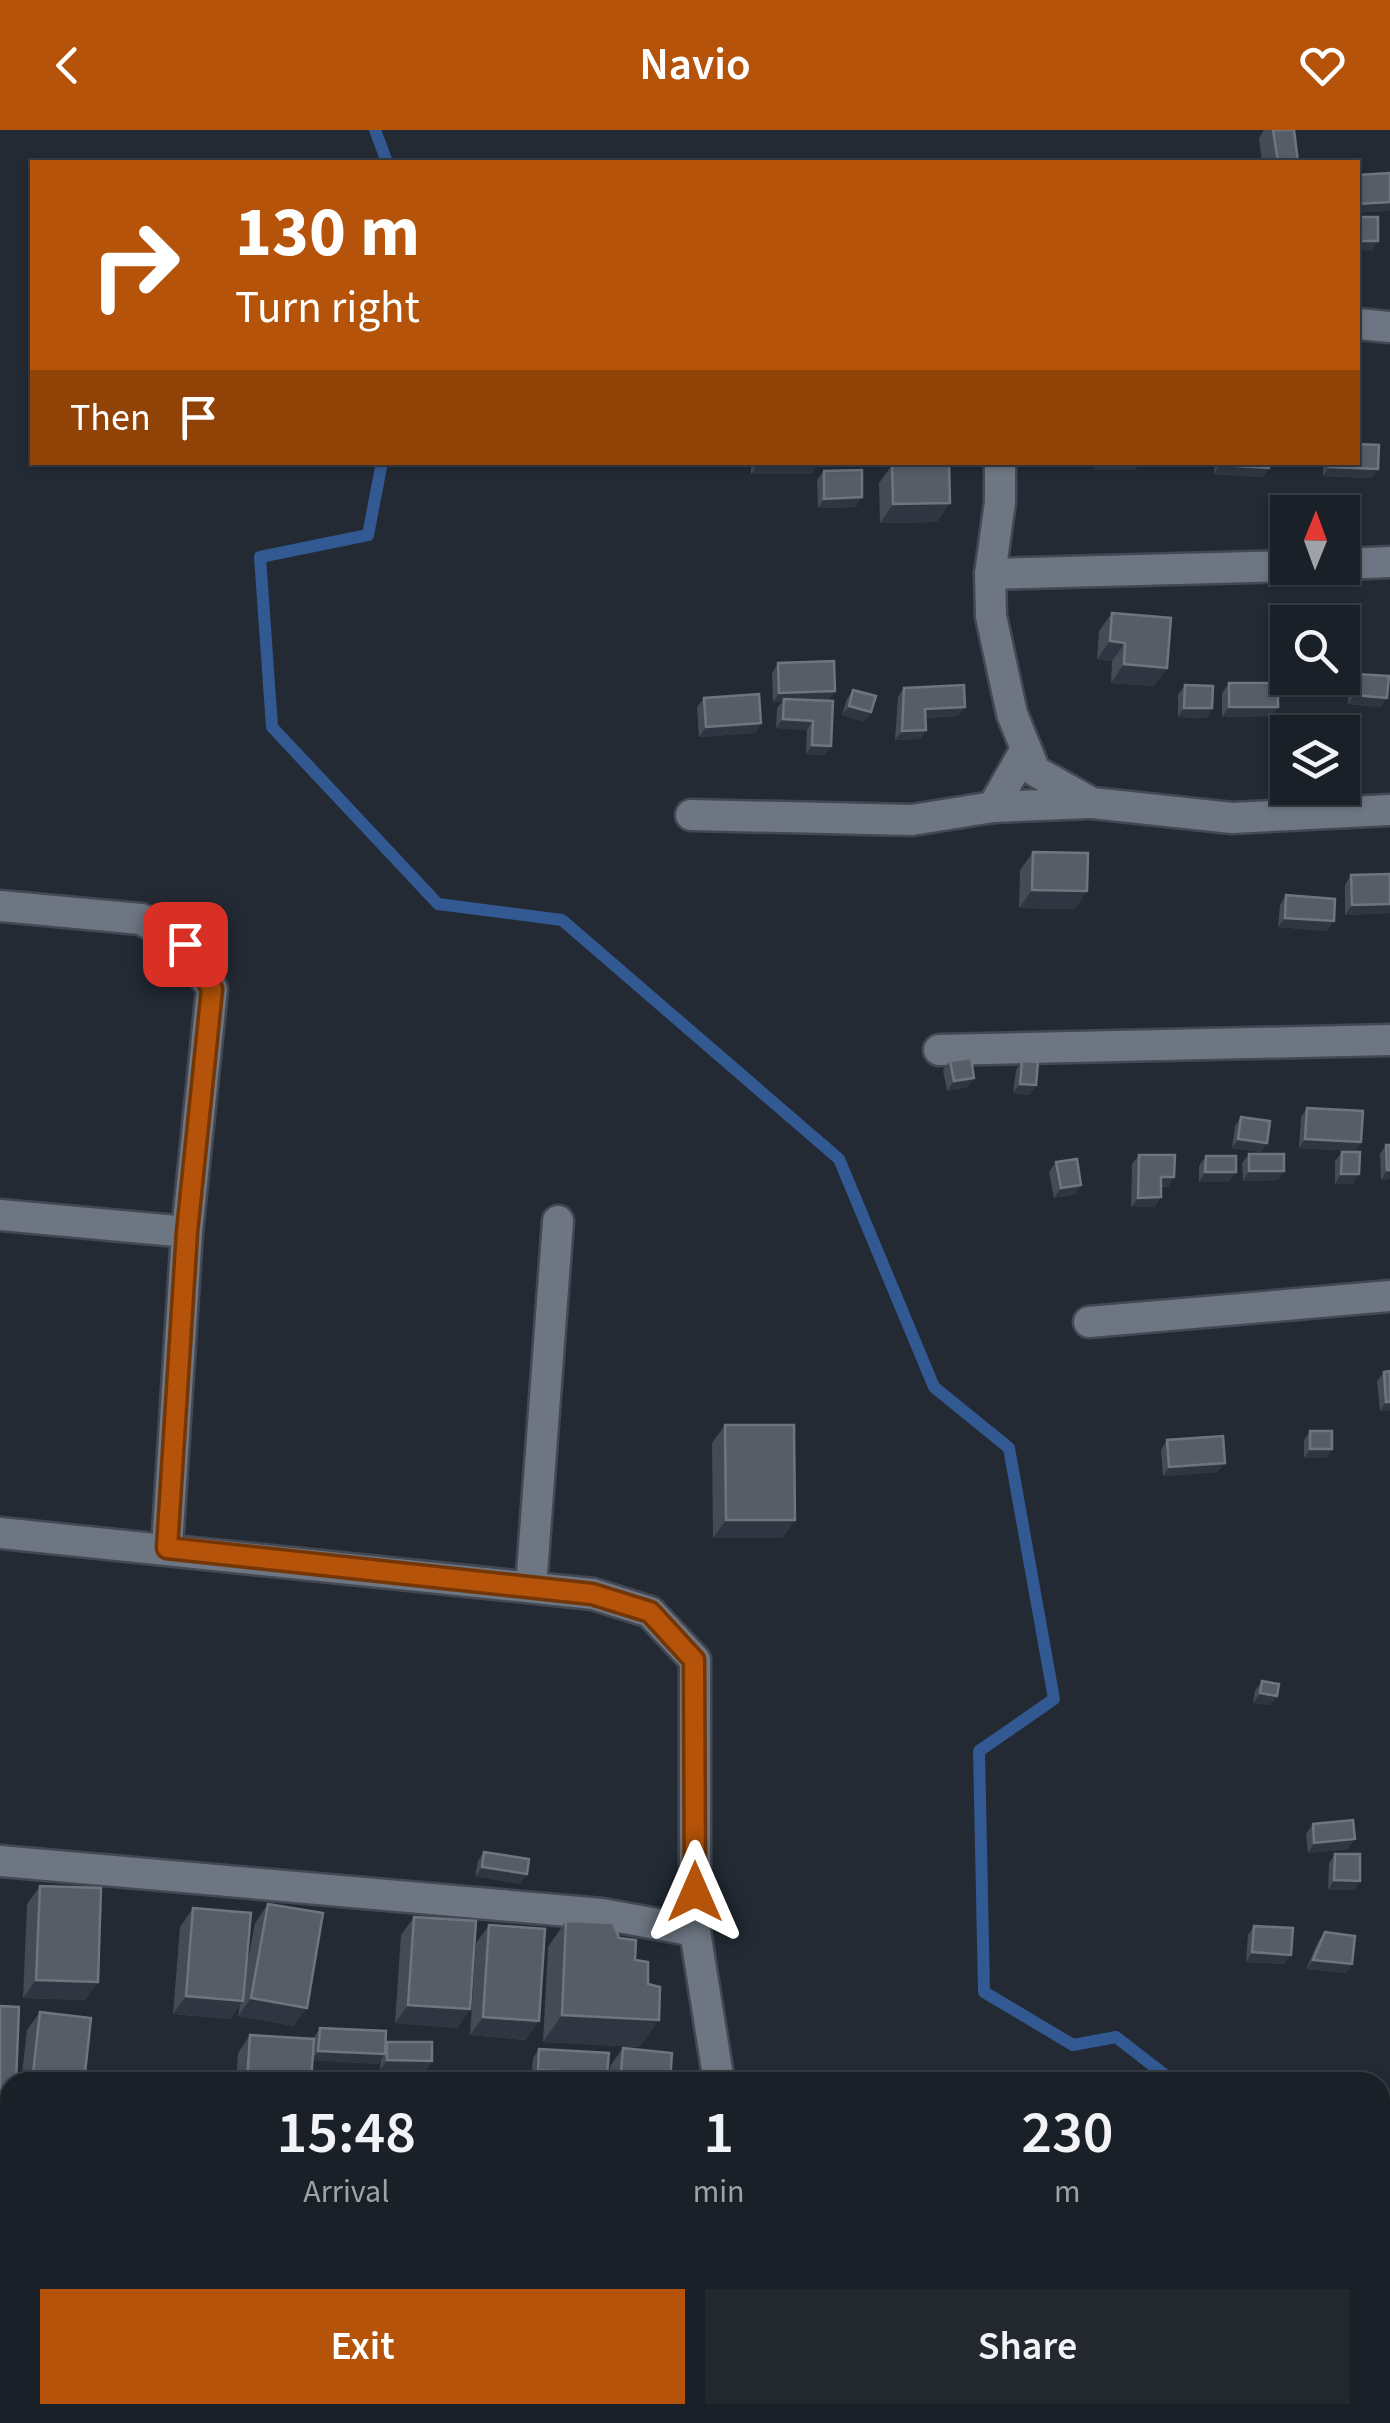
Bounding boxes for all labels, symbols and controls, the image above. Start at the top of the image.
text: Navio [639,33,751,97]
icon: back [40,38,95,93]
icon: heart [1295,38,1350,93]
text: 130 m [235,183,420,283]
icon: right [70,200,200,330]
text: Turn right [235,276,420,340]
icon: arrive [171,390,226,445]
text: Then [70,391,151,445]
north arrow [1270,495,1360,585]
map controls [1270,495,1360,805]
button: search [1270,605,1360,695]
button: layers [1270,715,1360,805]
pin [143,902,228,987]
icon: arrive [158,917,213,972]
position arrow [643,1840,747,1944]
text: 15:48 [277,2091,416,2176]
text: 1 [703,2091,734,2176]
text: 230 [1021,2091,1113,2176]
text: Arrival [303,2169,389,2215]
text: min [693,2169,745,2215]
text: m [1054,2169,1081,2215]
button: Exit [40,2289,685,2404]
button: Share [705,2289,1350,2404]

